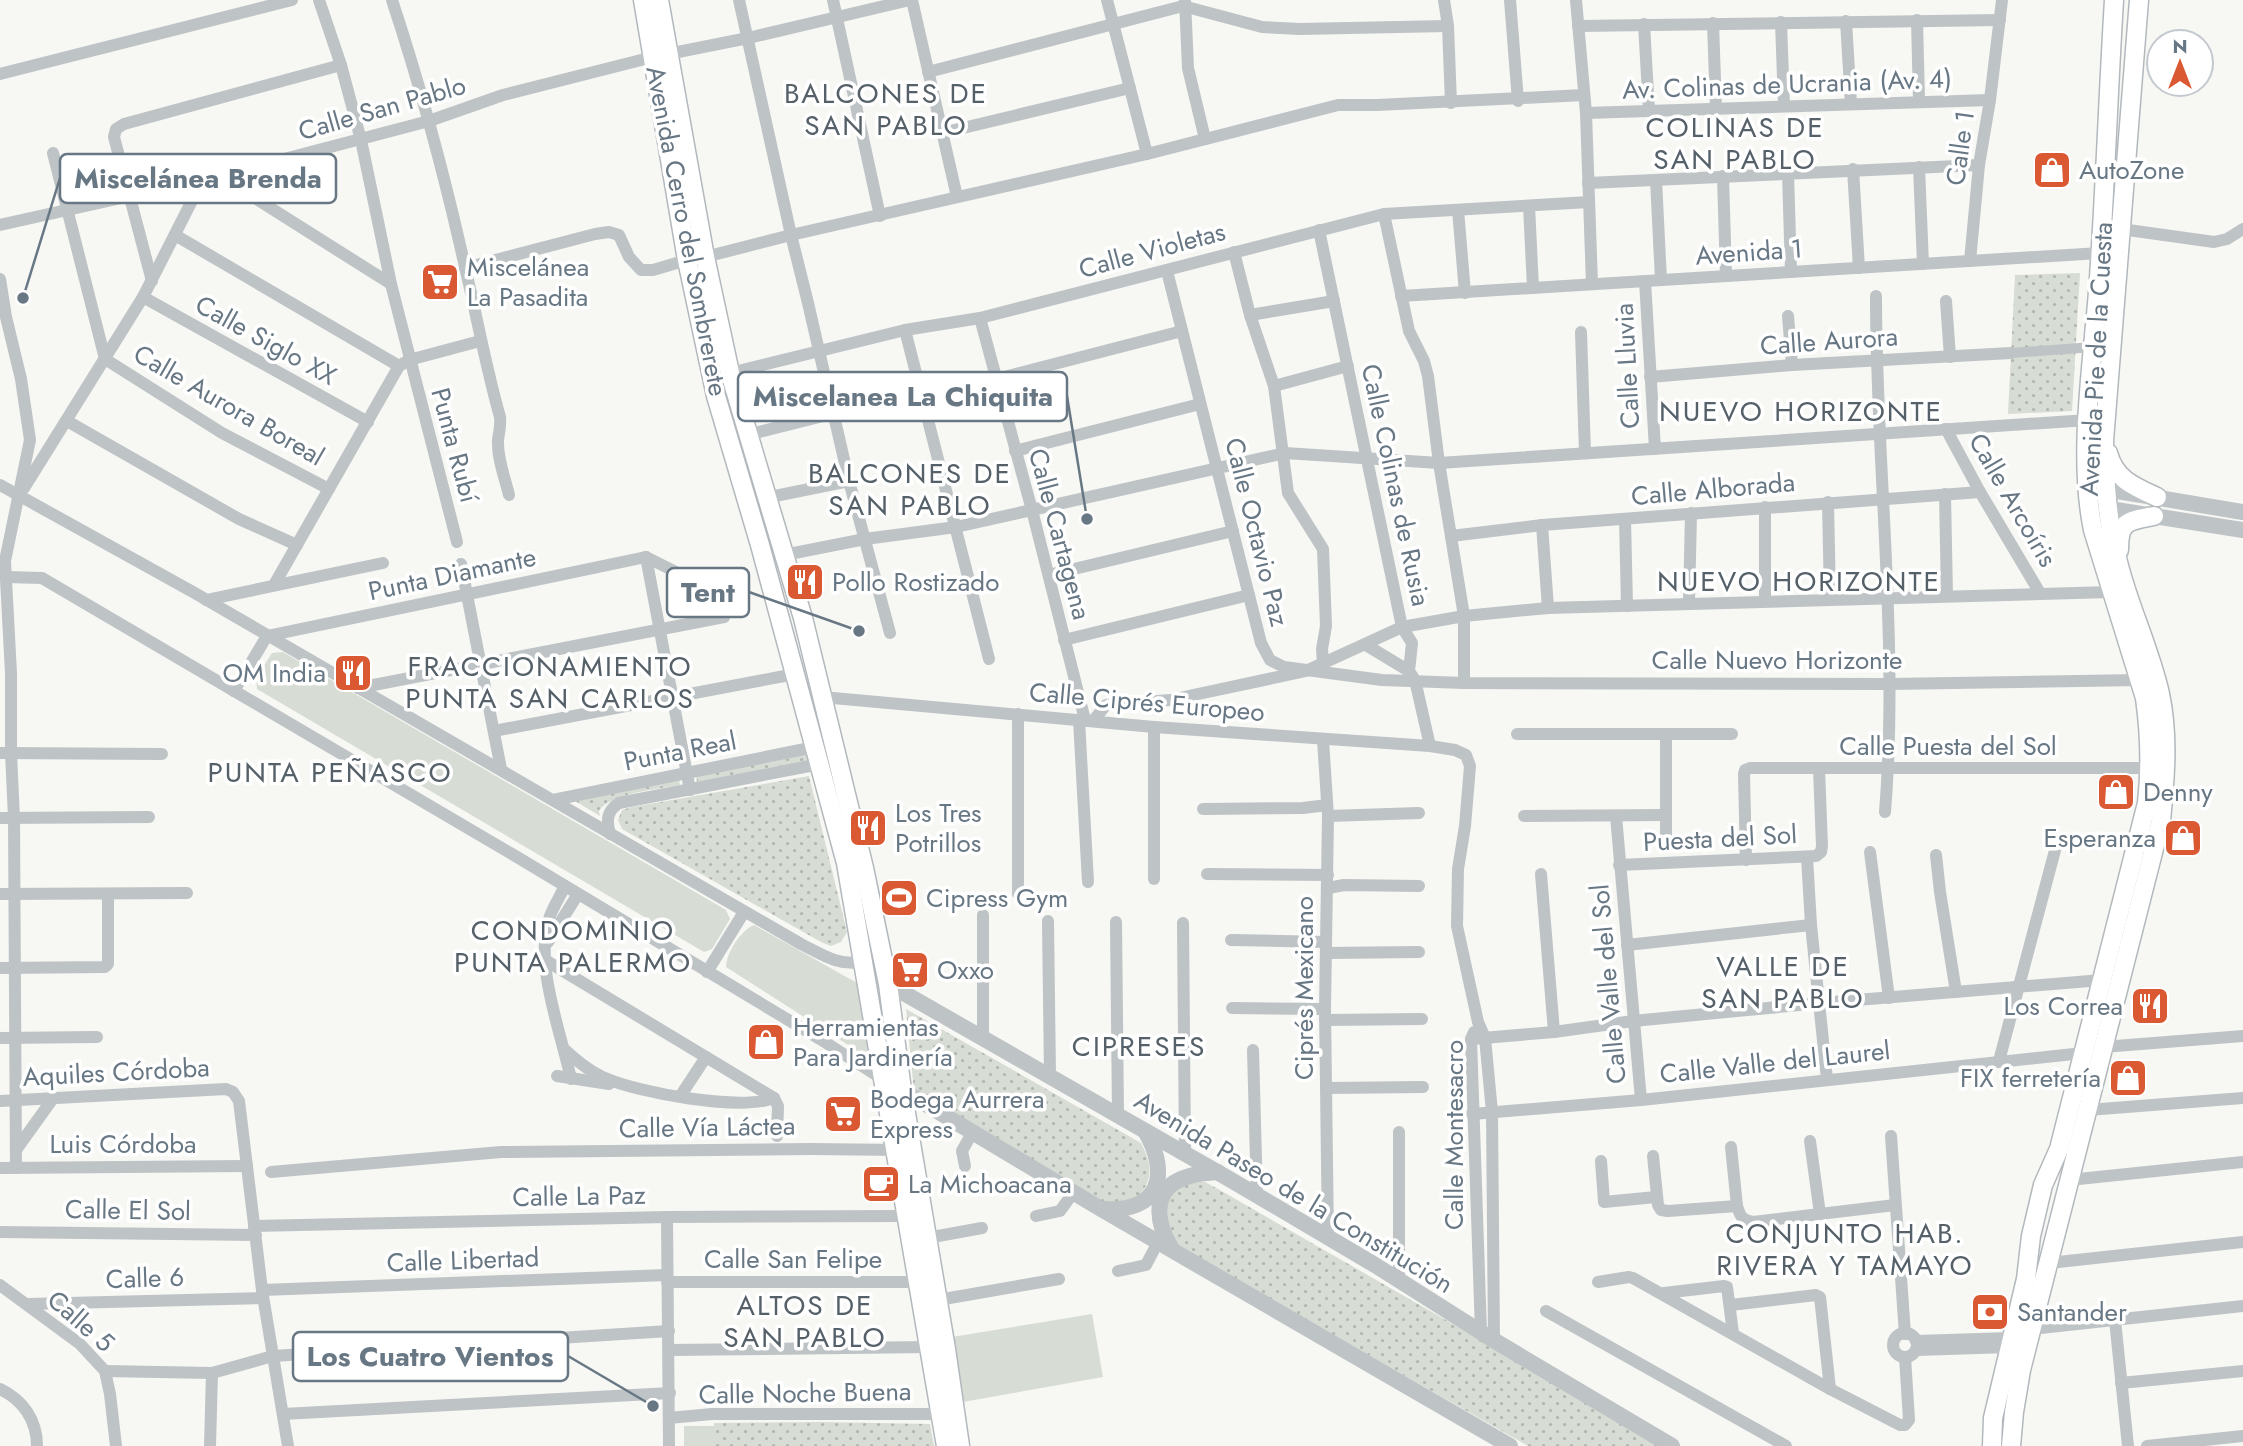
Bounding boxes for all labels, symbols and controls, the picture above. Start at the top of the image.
north arrow [2145,28,2215,98]
text: N [2172,33,2188,60]
street label: Av. Colinas de Ucrania (Av. 4) [1621,59,1953,109]
street label: Avenida Cerro del Sombrerete [636,63,738,399]
street label: Calle San Pablo [294,66,470,150]
district label: BALCONES DE SAN PABLO [784,73,988,146]
district label: COLINAS DE SAN PABLO [1645,107,1825,180]
street label: Calle 1 [1936,108,1984,188]
shop icon: AutoZone [2031,149,2073,191]
place label: AutoZone [2079,151,2184,189]
callout: Miscelánea Brenda [60,154,336,203]
text: Miscelánea Brenda [74,158,322,199]
street label: Calle Violetas [1075,212,1229,288]
street label: Avenida Pie de la Cuesta [2070,221,2122,497]
street label: Avenida 1 [1694,229,1804,275]
place label: Miscelánea La Pasadita [467,248,589,316]
supermarket icon: Miscelánea La Pasadita [419,261,461,303]
street label: Calle Siglo XX [189,286,344,395]
street label: Calle Lluvia [1605,302,1649,430]
street label: Calle Aurora [1759,317,1899,365]
street label: Calle Aurora Boreal [126,335,332,475]
street label: Calle Colinas de Rusia [1352,360,1440,610]
callout: Miscelanea La Chiquita [738,372,1067,421]
text: Miscelanea La Chiquita [753,376,1053,417]
street label: Punta Rubí [421,383,489,508]
district label: NUEVO HORIZONTE [1659,391,1943,432]
street label: Calle Arcoíris [1959,426,2067,574]
street label: Calle Octavio Paz [1215,434,1299,630]
street label: Calle Cartagena [1019,444,1101,624]
district label: BALCONES DE SAN PABLO [808,453,1012,526]
street label: Calle Alborada [1629,463,1797,515]
street label: Punta Diamante [365,538,539,610]
restaurant icon: Pollo Rostizado [784,561,826,603]
district label: NUEVO HORIZONTE [1657,561,1941,602]
place label: Pollo Rostizado [832,563,999,601]
callout: Tent [667,568,749,617]
text: Tent [681,572,735,613]
street label: Calle Nuevo Horizonte [1652,641,1902,679]
district label: FRACCIONAMIENTO PUNTA SAN CARLOS [405,646,695,719]
restaurant icon: OM India [332,652,374,694]
place label: OM India [222,654,326,692]
street label: Calle Ciprés Europeo [1028,673,1266,731]
street label: Punta Real [620,721,740,781]
street label: Calle Puesta del Sol [1839,727,2057,765]
district label: PUNTA PEÑASCO [207,752,453,793]
shop icon: Denny [2095,771,2137,813]
place label: Denny [2143,773,2213,811]
place label: Los Tres Potrillos [895,794,982,862]
restaurant icon: Los Tres Potrillos [847,807,889,849]
street label: Puesta del Sol [1642,815,1798,861]
shop icon: Esperanza [2162,817,2204,859]
place label: Esperanza [2043,819,2156,857]
sports icon: Cipress Gym [878,877,920,919]
place label: Cipress Gym [926,879,1068,917]
street label: Calle Valle del Sol [1580,883,1636,1085]
street label: Ciprés Mexicano [1285,896,1323,1080]
district label: CONDOMINIO PUNTA PALERMO [454,910,692,983]
district label: VALLE DE SAN PABLO [1701,946,1865,1019]
supermarket icon: Oxxo [889,949,931,991]
place label: Oxxo [937,951,994,989]
restaurant icon: Los Correa [2129,985,2171,1027]
place label: Los Correa [2003,987,2123,1025]
place label: Herramientas Para Jardinería [793,1008,953,1076]
shop icon: Herramientas Para Jardinería [745,1021,787,1063]
district label: CIPRESES [1072,1026,1206,1067]
street label: Calle Valle del Laurel [1658,1031,1892,1093]
street label: Calle Montesacro [1435,1040,1473,1230]
street label: Aquiles Córdoba [21,1048,211,1096]
shop icon: FIX ferretería [2107,1057,2149,1099]
place label: FIX ferretería [1960,1059,2101,1097]
place label: Bodega Aurrera Express [870,1080,1045,1148]
street label: Avenida Paseo de la Constitución [1127,1081,1461,1303]
supermarket icon: Bodega Aurrera Express [822,1093,864,1135]
street label: Calle Vía Láctea [618,1106,796,1148]
street label: Luis Córdoba [49,1125,197,1163]
cafe icon: La Michoacana [860,1163,902,1205]
place label: La Michoacana [908,1165,1072,1203]
street label: Calle La Paz [512,1176,646,1216]
street label: Calle El Sol [65,1190,191,1230]
district label: CONJUNTO HAB. RIVERA Y TAMAYO [1716,1213,1974,1286]
street label: Calle Libertad [386,1238,540,1282]
street label: Calle San Felipe [704,1240,882,1278]
street label: Calle 6 [105,1258,185,1298]
street label: Calle 5 [39,1281,123,1361]
district label: ALTOS DE SAN PABLO [723,1285,887,1358]
bank icon: Santander [1969,1291,2011,1333]
place label: Santander [2017,1293,2127,1331]
callout: Los Cuatro Vientos [293,1332,568,1381]
text: Los Cuatro Vientos [307,1336,554,1377]
street label: Calle Noche Buena [698,1372,912,1414]

